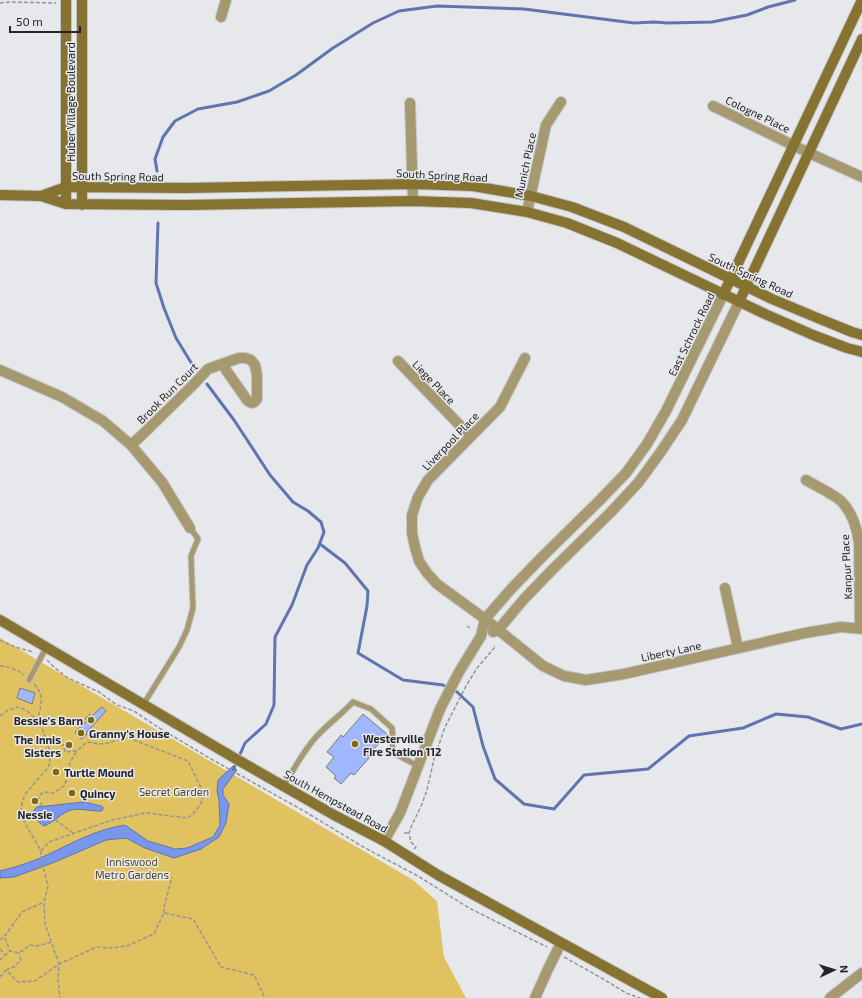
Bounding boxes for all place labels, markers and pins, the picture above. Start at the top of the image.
place label: Bessie's Barn [14,714,83,727]
marker: Bessie's Barn [86,715,96,725]
place label: Granny's House [89,727,170,741]
marker: Granny's House [76,728,86,738]
place label: Westerville Fire Station 112 [363,732,441,758]
place label: The Innis Sisters [14,733,61,759]
marker: Westerville Fire Station 112 [350,739,360,749]
marker: The Innis Sisters [64,740,74,750]
place label: Turtle Mound [64,766,134,779]
marker: Turtle Mound [51,767,61,777]
place label: Quincy [80,787,116,801]
marker: Quincy [67,788,77,798]
marker: Nessie [30,796,40,806]
place label: Nessie [17,808,53,821]

